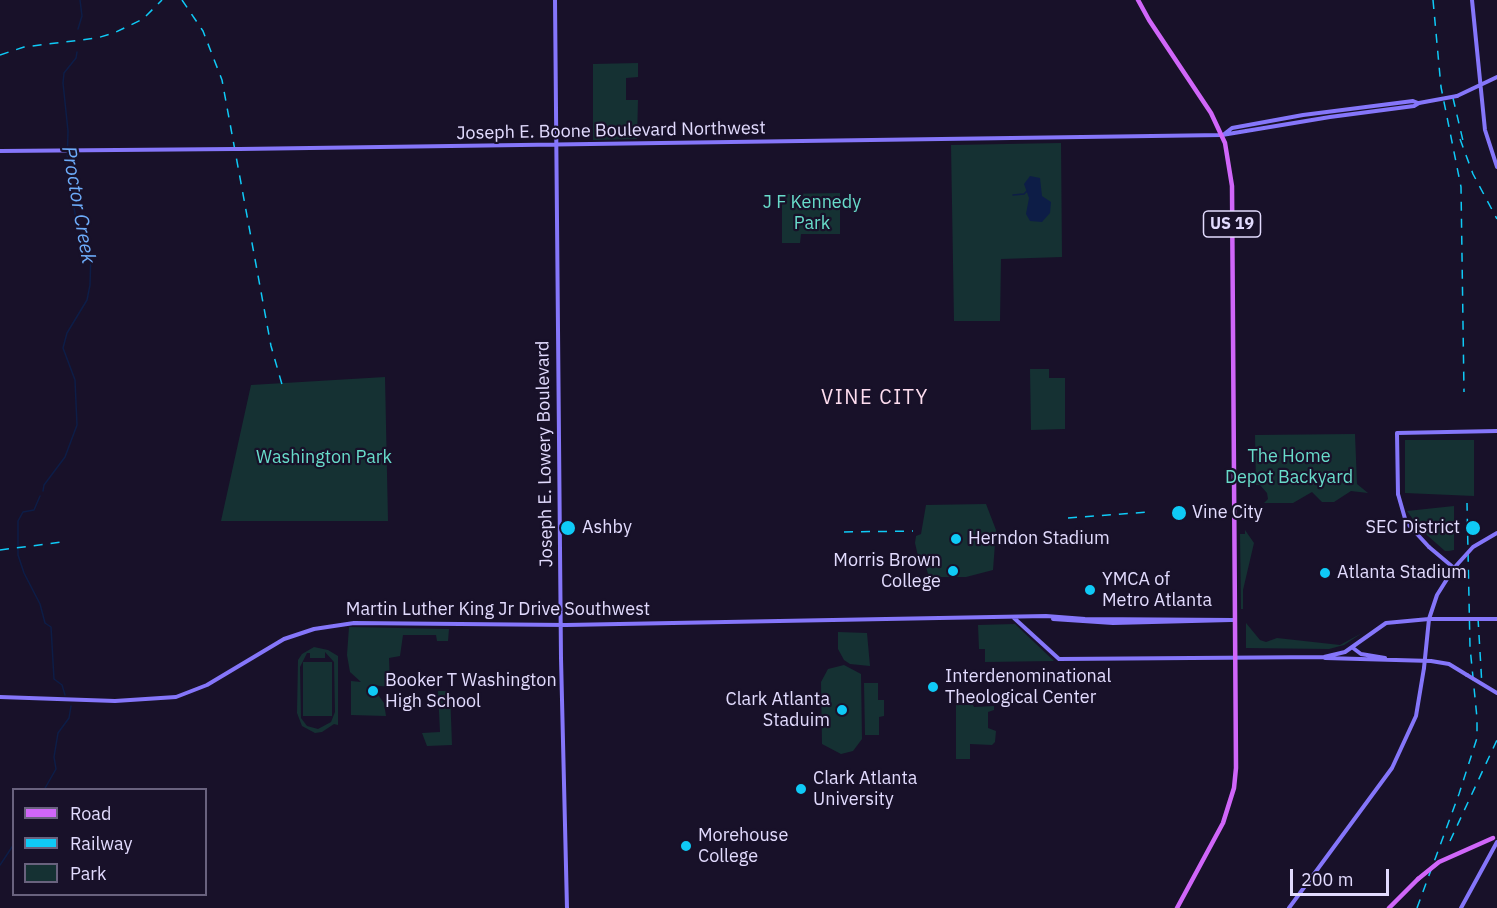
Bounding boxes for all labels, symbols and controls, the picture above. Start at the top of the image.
street label: Joseph E. Boone Boulevard Northwest [456,118,766,144]
water label: Proctor Creek [56,144,100,266]
park label: J F Kennedy Park [763,192,861,234]
road number: US 19 [1204,211,1260,237]
street label: Joseph E. Lowery Boulevard [532,340,558,568]
district label: VINE CITY [821,386,929,410]
park label: The Home Depot Backyard [1225,446,1353,488]
park label: Washington Park [256,447,392,469]
place label: Vine City [1192,502,1263,524]
marker: Vine City [1170,504,1188,522]
place label: Ashby [582,517,632,539]
place label: SEC District [1366,517,1460,539]
marker: Ashby [559,519,577,537]
marker: SEC District [1464,519,1482,537]
place label: Herndon Stadium [968,528,1110,550]
marker: Herndon Stadium [949,532,963,546]
place label: Morris Brown College [833,550,941,592]
place label: Atlanta Stadium [1337,562,1467,584]
marker: Morris Brown College [946,564,960,578]
marker: Atlanta Stadium [1318,566,1332,580]
place label: YMCA of Metro Atlanta [1102,569,1212,612]
marker: YMCA of Metro Atlanta [1083,583,1097,597]
street label: Martin Luther King Jr Drive Southwest [346,599,650,621]
place label: Interdenominational Theological Center [945,666,1111,708]
place label: Booker T Washington High School [385,670,557,712]
marker: Interdenominational Theological Center [926,680,940,694]
marker: Booker T Washington High School [366,684,380,698]
place label: Clark Atlanta Staduim [726,689,830,732]
marker: Clark Atlanta Staduim [835,703,849,717]
place label: Clark Atlanta University [813,768,917,810]
marker: Clark Atlanta University [794,782,808,796]
legend [12,788,207,896]
text: Road [70,802,111,825]
place label: Morehouse College [698,825,788,868]
text: Railway [70,832,132,855]
marker: Morehouse College [679,839,693,853]
scale bar [1293,857,1392,895]
text: Park [70,862,106,885]
text: 200 m [1301,868,1353,891]

